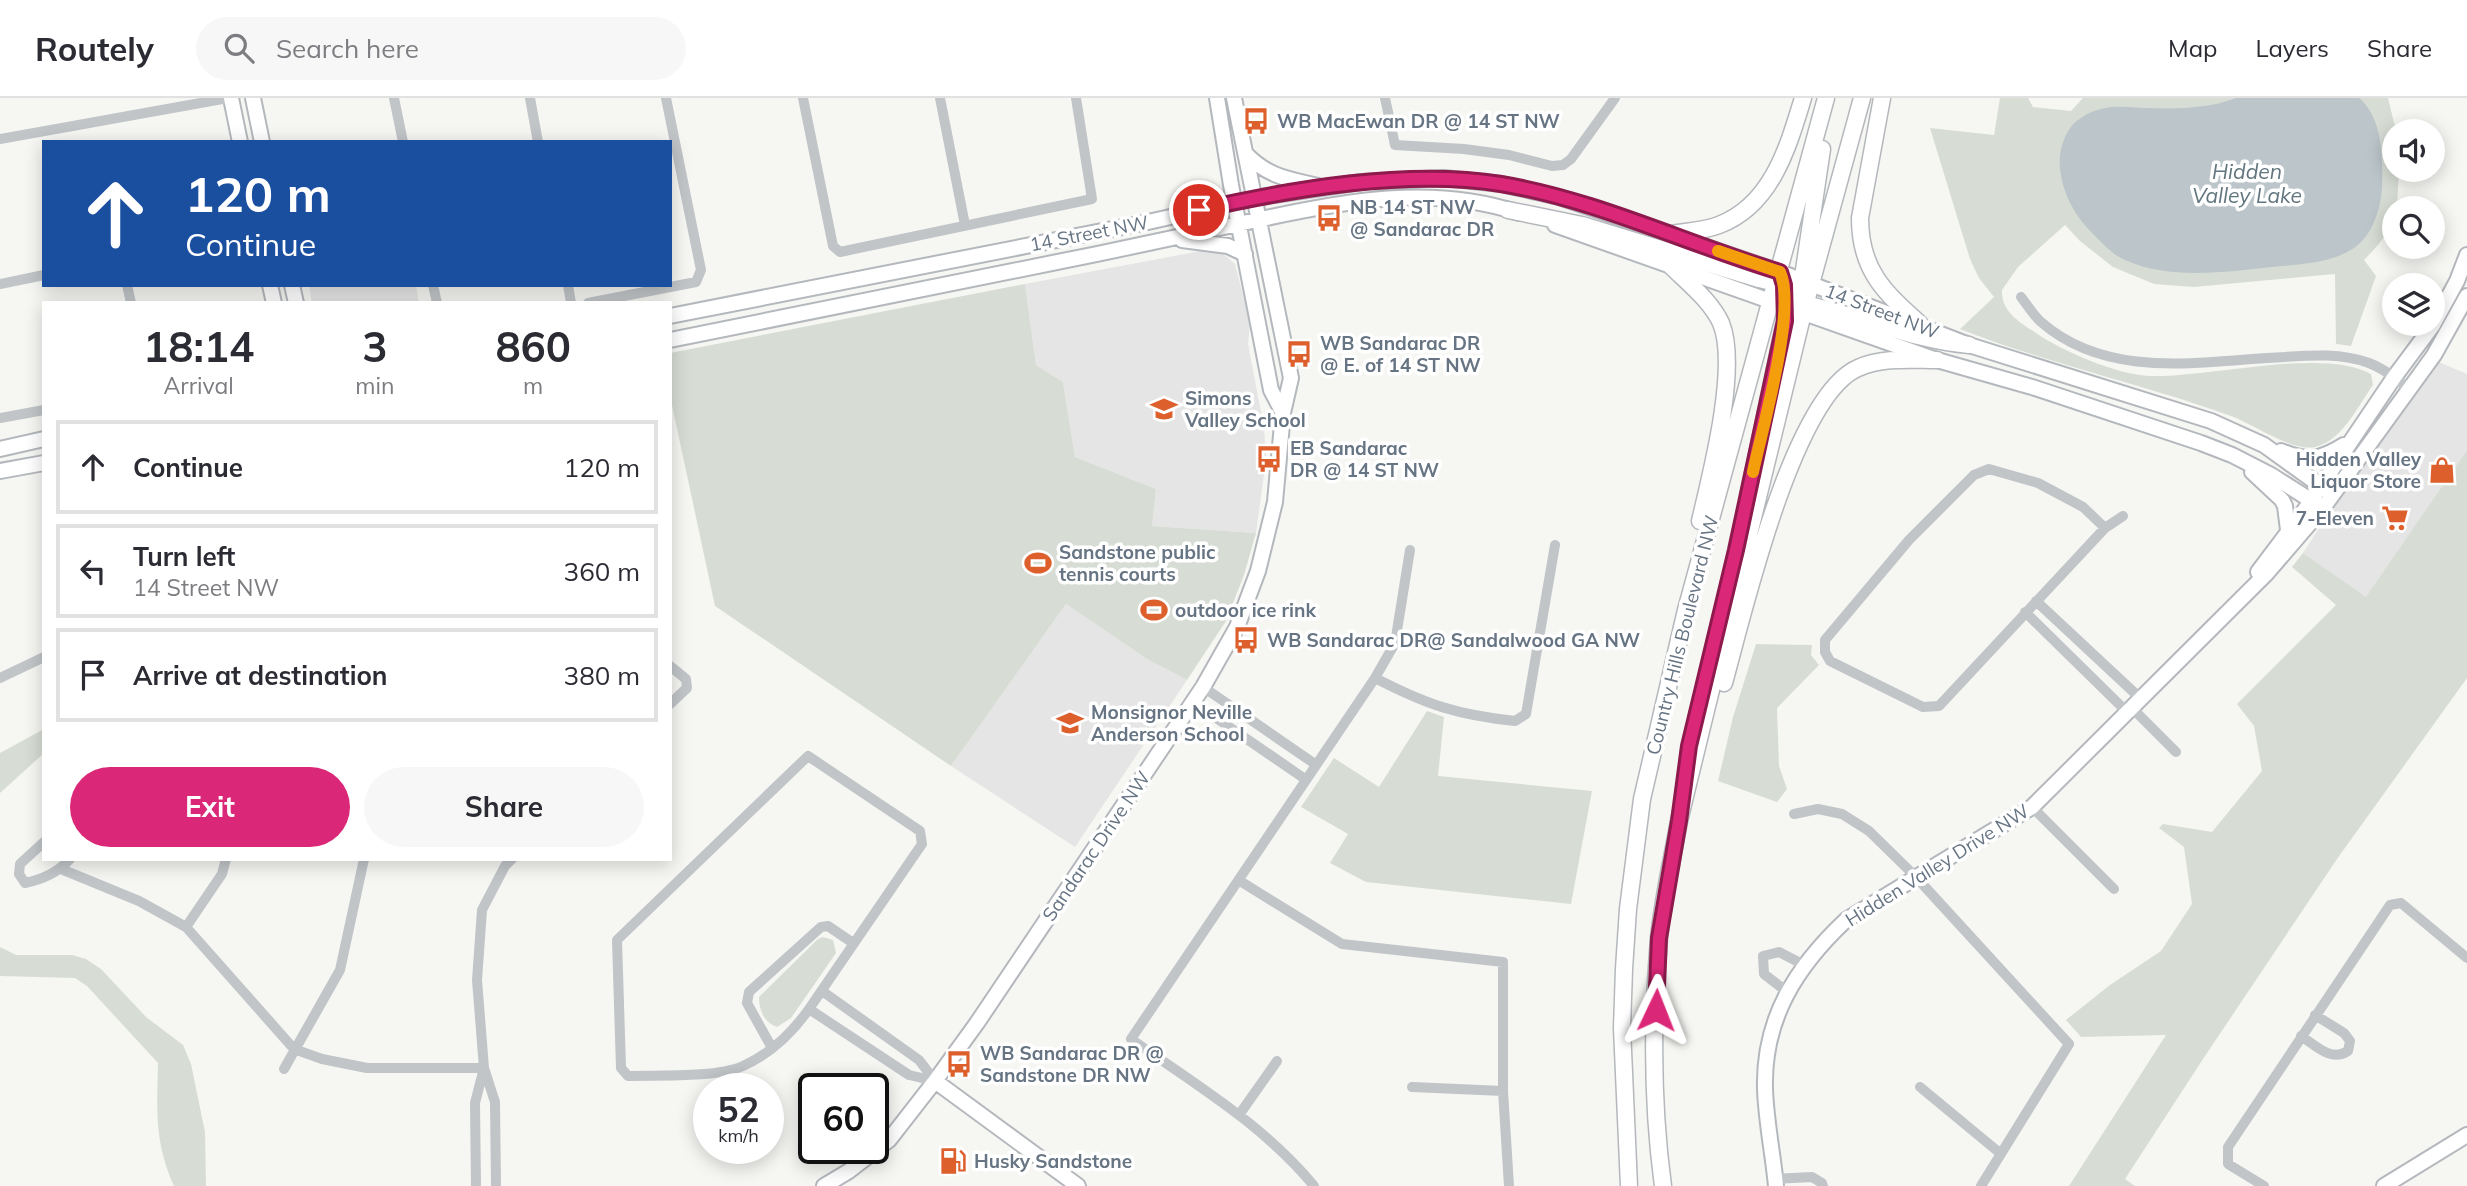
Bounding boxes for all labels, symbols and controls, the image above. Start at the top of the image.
search box [196,17,686,80]
text: Routely [35,28,154,69]
icon: search [220,29,258,67]
text: Search here [276,32,419,65]
text: Map [2168,33,2217,63]
text: Layers [2255,33,2329,63]
text: Share [2367,33,2432,63]
bus stop icon: WB MacEwan DR @ 14 ST NW [1241,106,1271,136]
place label: WB MacEwan DR @ 14 ST NW [1277,109,1560,133]
map controls [2382,119,2445,336]
button: sound [2382,119,2445,182]
water label: Hidden Valley Lake [2192,158,2302,208]
text: 120 m [185,163,331,224]
icon: ahead [70,168,161,259]
pin [1169,180,1229,240]
icon: arrive [1180,191,1218,229]
place label: NB 14 ST NW @ Sandarac DR [1350,195,1494,241]
button: search [2382,196,2445,259]
bus stop icon: NB 14 ST NW @ Sandarac DR [1314,203,1344,233]
street label: 14 Street NW [1028,210,1150,256]
text: Continue [185,224,316,264]
button: layers [2382,273,2445,336]
street label: 14 Street NW [1821,278,1943,344]
text: 18:14 [143,320,254,373]
text: 3 [362,320,387,373]
text: 860 [495,320,571,373]
place label: WB Sandarac DR @ E. of 14 ST NW [1320,331,1481,377]
bus stop icon: WB Sandarac DR @ E. of 14 ST NW [1284,339,1314,369]
text: Arrival [163,371,234,400]
text: min [355,371,394,400]
text: m [523,371,543,400]
place label: Simons Valley School [1184,386,1306,432]
school or university icon: Simons Valley School [1149,394,1179,424]
place label: EB Sandarac DR @ 14 ST NW [1290,436,1439,482]
bus stop icon: EB Sandarac DR @ 14 ST NW [1254,444,1284,474]
place label: Hidden Valley Liquor Store [2296,447,2422,493]
icon: ahead [74,448,112,486]
text: Continue [133,451,243,484]
text: 120 m [564,451,640,484]
shop icon: Hidden Valley Liquor Store [2427,455,2457,485]
supermarket icon: 7-Eleven [2380,503,2410,533]
place label: 7-Eleven [2296,506,2374,530]
street label: Country Hills Boulevard NW [1641,513,1723,757]
text: Turn left [133,540,235,573]
place label: Sandstone public tennis courts [1059,540,1216,586]
sports icon: Sandstone public tennis courts [1023,548,1053,578]
icon: left [74,552,112,590]
text: 360 m [564,555,640,588]
text: 14 Street NW [133,573,279,602]
sports icon: outdoor ice rink [1139,595,1169,625]
place label: outdoor ice rink [1175,598,1316,622]
bus stop icon: WB Sandarac DR@ Sandalwood GA NW [1231,625,1261,655]
place label: WB Sandarac DR@ Sandalwood GA NW [1267,628,1640,652]
icon: arrive [74,656,112,694]
text: Arrive at destination [133,659,388,692]
text: 380 m [564,659,640,692]
place label: Monsignor Neville Anderson School [1091,700,1252,746]
school or university icon: Monsignor Neville Anderson School [1055,708,1085,738]
street label: Sandarac Drive NW [1037,766,1155,926]
button: Exit [70,767,350,847]
button: Share [364,767,644,847]
street label: Hidden Valley Drive NW [1841,799,2033,931]
position arrow [1619,973,1693,1047]
place label: WB Sandarac DR @ Sandstone DR NW [980,1041,1164,1087]
bus stop icon: WB Sandarac DR @ Sandstone DR NW [944,1049,974,1079]
speed limit sign: 60 [798,1073,889,1164]
text: 52 [717,1087,760,1131]
text: km/h [718,1124,759,1147]
fuel station icon: Husky Sandstone [938,1146,968,1176]
place label: Husky Sandstone [974,1149,1132,1173]

